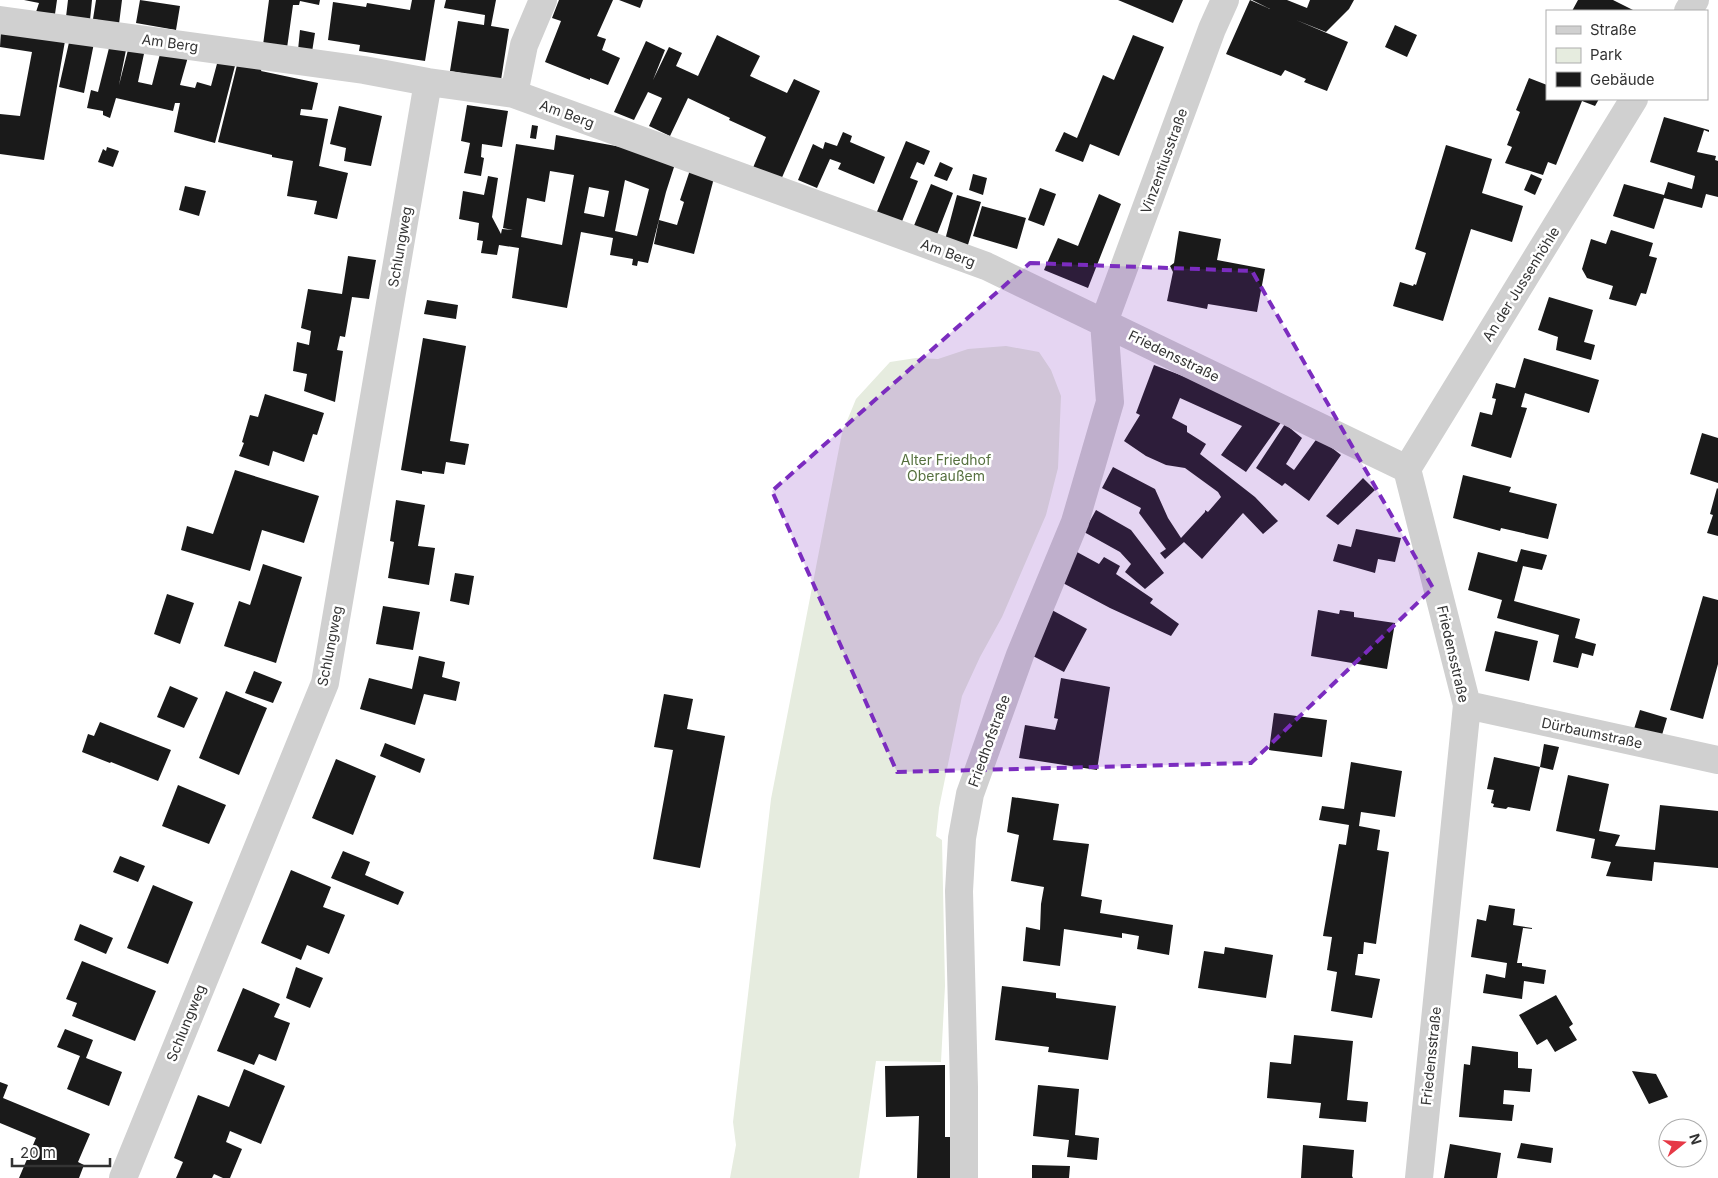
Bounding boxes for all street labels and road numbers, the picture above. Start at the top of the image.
street label: Am Berg [141,30,199,55]
street label: Am Berg [538,96,597,131]
street label: Vinzentiusstraße [1137,106,1190,216]
street label: Schlungweg [384,205,415,289]
street label: An der Jussenhöhle [1478,223,1563,344]
street label: Am Berg [919,235,978,270]
street label: Friedensstraße [1126,326,1223,385]
street label: Schlungweg [313,604,346,688]
street label: Friedensstraße [1434,604,1473,704]
street label: Friedhofstraße [964,692,1013,789]
street label: Dürbaumstraße [1540,714,1644,752]
street label: Schlungweg [162,982,209,1064]
street label: Friedensstraße [1417,1006,1444,1106]

